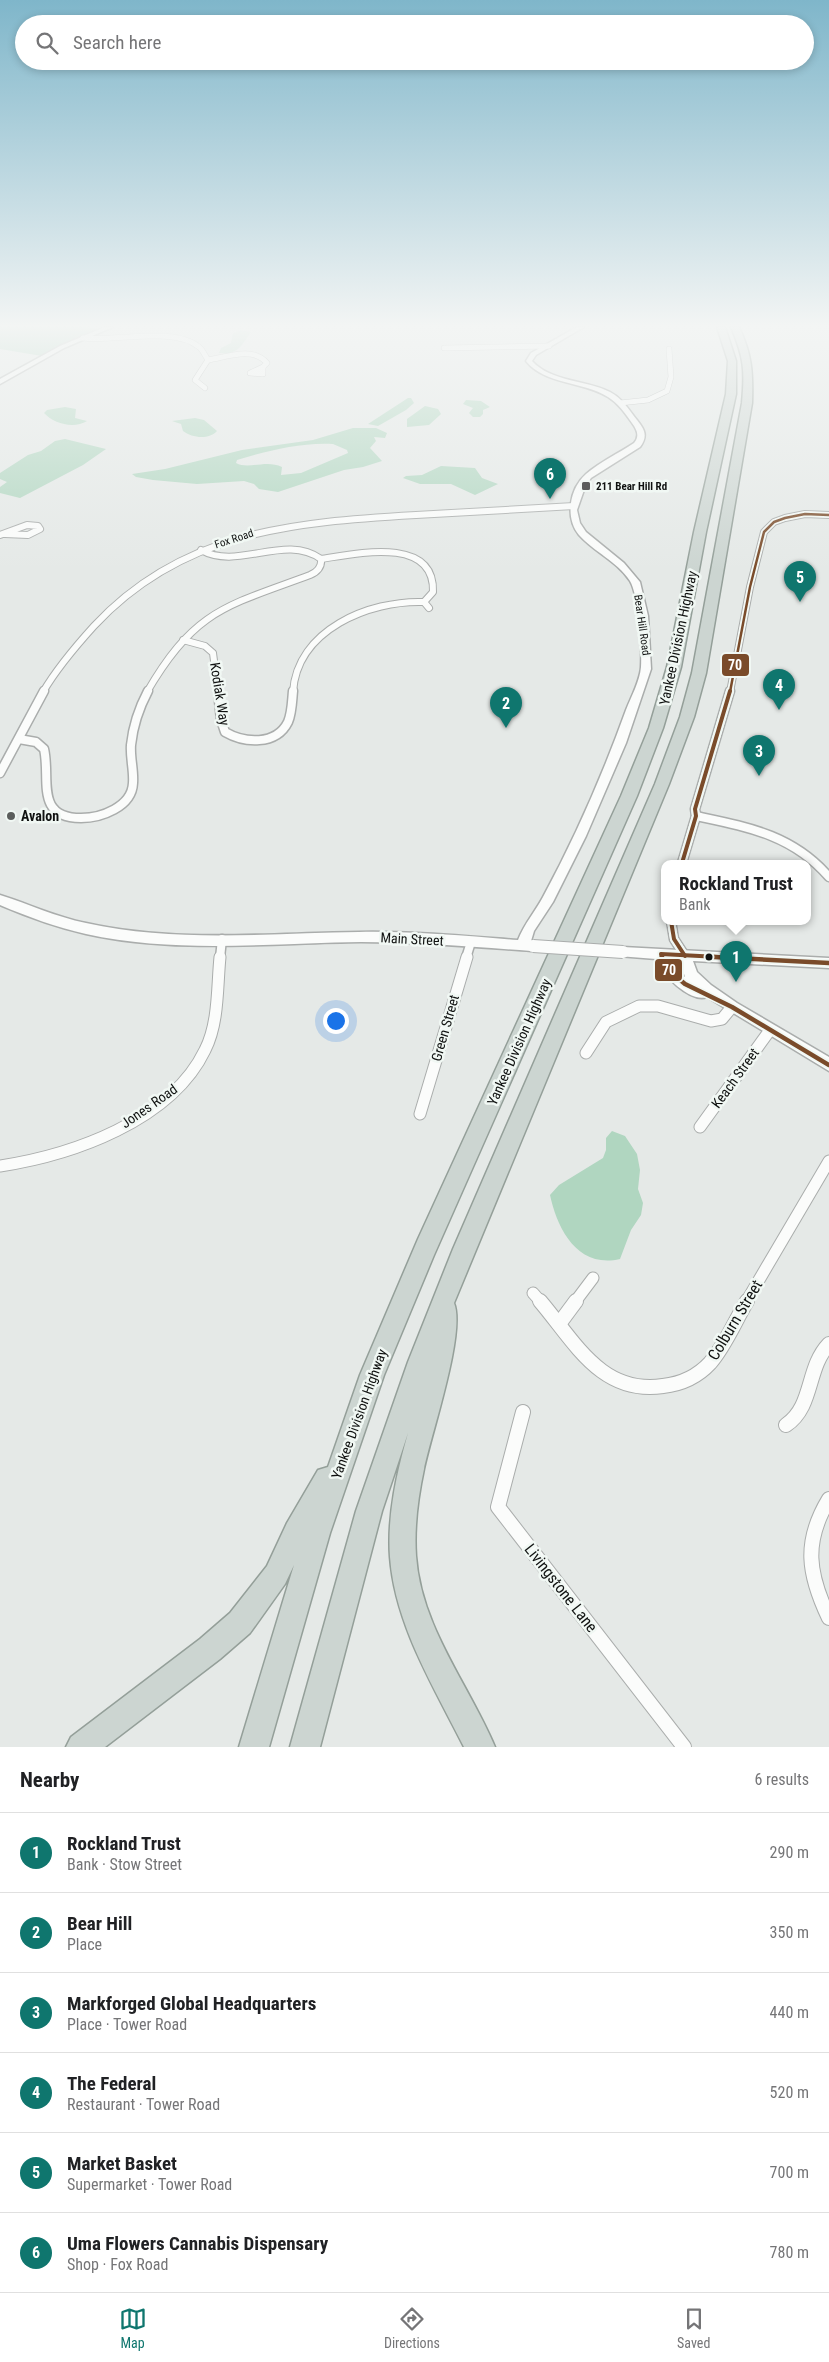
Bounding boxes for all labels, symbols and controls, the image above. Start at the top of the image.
search box [15,15,814,70]
icon: search [33,29,61,57]
text: Search here [73,31,161,54]
pin: 6 [534,458,566,499]
marker: 211 Bear Hill Rd [580,480,592,492]
place label: 211 Bear Hill Rd [596,480,667,493]
street label: Fox Road [213,527,255,551]
pin: 5 [784,561,816,602]
street label: Yankee Division Highway [656,569,700,707]
street label: Bear Hill Road [631,594,653,656]
line badge: 70 [721,653,750,677]
text: 70 [728,657,742,673]
street label: Kodiak Way [207,661,233,727]
pin: 4 [763,669,795,710]
pin: 2 [490,687,522,728]
pin: 3 [743,735,775,776]
place label: Avalon [21,808,59,824]
marker: Avalon [5,810,17,822]
popup [661,860,811,925]
text: Rockland Trust [679,872,793,895]
text: Bank [679,895,710,914]
street label: Main Street [380,929,444,949]
pin: 1 [720,941,752,982]
unlabelled marker [704,952,714,962]
line badge: 70 [654,958,683,982]
text: 70 [662,962,676,978]
street label: Yankee Division Highway [484,976,554,1108]
street label: Green Street [428,993,462,1063]
your location [323,1008,349,1034]
street label: Keach Street [708,1045,762,1111]
street label: Jones Road [118,1081,180,1131]
street label: Colburn Street [704,1276,767,1364]
street label: Yankee Division Highway [328,1347,390,1481]
street label: Livingstone Lane [521,1540,601,1636]
text: Nearby [20,1768,79,1792]
text: 6 results [754,1770,809,1789]
text: Rockland Trust [67,1832,181,1855]
text: 1 [32,1843,40,1862]
text: 290 m [770,1843,809,1862]
text: Bank · Stow Street [67,1855,182,1874]
text: Bear Hill [67,1912,132,1935]
text: 2 [32,1923,40,1942]
text: 350 m [770,1923,809,1942]
text: Place [67,1935,102,1954]
text: Markforged Global Headquarters [67,1992,316,2015]
text: 3 [32,2003,40,2022]
text: 440 m [770,2003,809,2022]
text: Place · Tower Road [67,2015,187,2034]
text: The Federal [67,2072,156,2095]
text: 4 [32,2083,40,2102]
text: 520 m [770,2083,809,2102]
text: Restaurant · Tower Road [67,2095,220,2114]
text: Market Basket [67,2152,177,2175]
text: 5 [32,2163,40,2182]
text: 700 m [770,2163,809,2182]
text: Supermarket · Tower Road [67,2175,232,2194]
text: Uma Flowers Cannabis Dispensary [67,2232,328,2255]
text: 6 [32,2243,40,2262]
text: 780 m [770,2243,809,2262]
text: Shop · Fox Road [67,2255,168,2274]
tab: Map [119,2305,147,2351]
tab: Directions [384,2305,440,2351]
tab: Saved [677,2305,710,2351]

